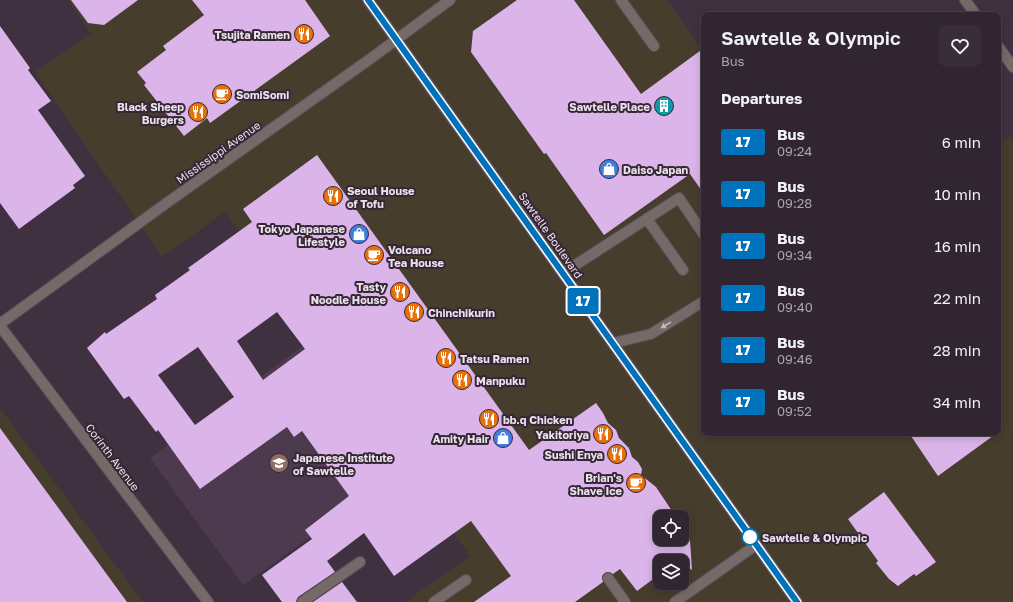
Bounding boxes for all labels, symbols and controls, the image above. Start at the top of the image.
restaurant icon: Tsujita Ramen [293,23,315,45]
button: heart [939,25,981,67]
text: Sawtelle & Olympic [721,26,901,49]
place label: Tsujita Ramen [214,28,290,41]
text: Bus [721,53,744,69]
cafe icon: SomiSomi [211,83,233,105]
place label: SomiSomi [236,88,289,101]
text: Departures [721,89,802,107]
building icon: Sawtelle Place [653,95,675,117]
place label: Black Sheep Burgers [117,100,184,126]
place label: Sawtelle Place [569,100,650,113]
restaurant icon: Black Sheep Burgers [187,101,209,123]
street label: Mississippi Avenue [173,118,263,186]
text: Bus [777,125,805,143]
text: 17 [736,133,750,150]
text: 6 min [942,133,981,151]
text: 09:24 [777,143,812,159]
shop icon: Daiso Japan [598,158,620,180]
place label: Daiso Japan [623,163,689,176]
text: Bus [777,177,805,195]
place label: Seoul House of Tofu [347,184,415,210]
restaurant icon: Seoul House of Tofu [322,185,344,207]
text: 17 [736,185,750,202]
text: 10 min [934,185,981,203]
street label: Sawtelle Boulevard [516,189,586,281]
text: 09:28 [777,195,812,211]
place label: Tokyo Japanese Lifestyle [258,222,346,248]
shop icon: Tokyo Japanese Lifestyle [348,223,370,245]
text: Bus [777,229,805,247]
text: 17 [736,237,750,254]
text: 16 min [934,237,981,255]
place label: Volcano Tea House [388,243,445,269]
cafe icon: Volcano Tea House [363,244,385,266]
text: 09:34 [777,247,812,263]
place label: Tasty Noodle House [311,280,387,306]
restaurant icon: Tasty Noodle House [389,281,411,303]
text: Bus [777,281,805,299]
line badge: 17 [565,288,601,314]
text: 17 [736,289,750,306]
text: 22 min [933,289,981,307]
text: 17 [576,292,590,309]
text: 09:40 [777,299,813,315]
restaurant icon: Chinchikurin [403,301,425,323]
place label: Chinchikurin [428,306,495,319]
one-way arrow [661,321,671,329]
text: Bus [777,333,805,351]
text: 17 [736,341,750,358]
text: 28 min [933,341,981,359]
restaurant icon: Tatsu Ramen [435,347,457,369]
text: 09:46 [777,351,813,367]
place label: Tatsu Ramen [460,352,529,365]
restaurant icon: Manpuku [451,369,473,391]
place label: Manpuku [476,374,525,387]
text: Bus [777,385,805,403]
text: 17 [736,393,750,410]
text: 34 min [933,393,981,411]
text: 09:52 [777,403,812,419]
restaurant icon: bb.q Chicken [478,408,500,430]
place label: bb.q Chicken [503,413,573,426]
street label: Corinth Avenue [84,421,142,493]
restaurant icon: Yakitoriya [592,423,614,445]
shop icon: Amity Hair [492,427,514,449]
place label: Yakitoriya [536,428,589,441]
place label: Amity Hair [433,432,490,445]
restaurant icon: Sushi Enya [606,443,628,465]
place label: Sushi Enya [545,448,603,461]
place label: Japanese Institute of Sawtelle [293,451,394,477]
school or university icon: Japanese Institute of Sawtelle [268,452,290,474]
place label: Brian's Shave Ice [570,471,622,497]
cafe icon: Brian's Shave Ice [625,472,647,494]
map controls [653,510,689,590]
button: locate [653,510,689,546]
marker: Sawtelle & Olympic [741,528,759,546]
place label: Sawtelle & Olympic [762,531,868,544]
button: layers [653,554,689,590]

